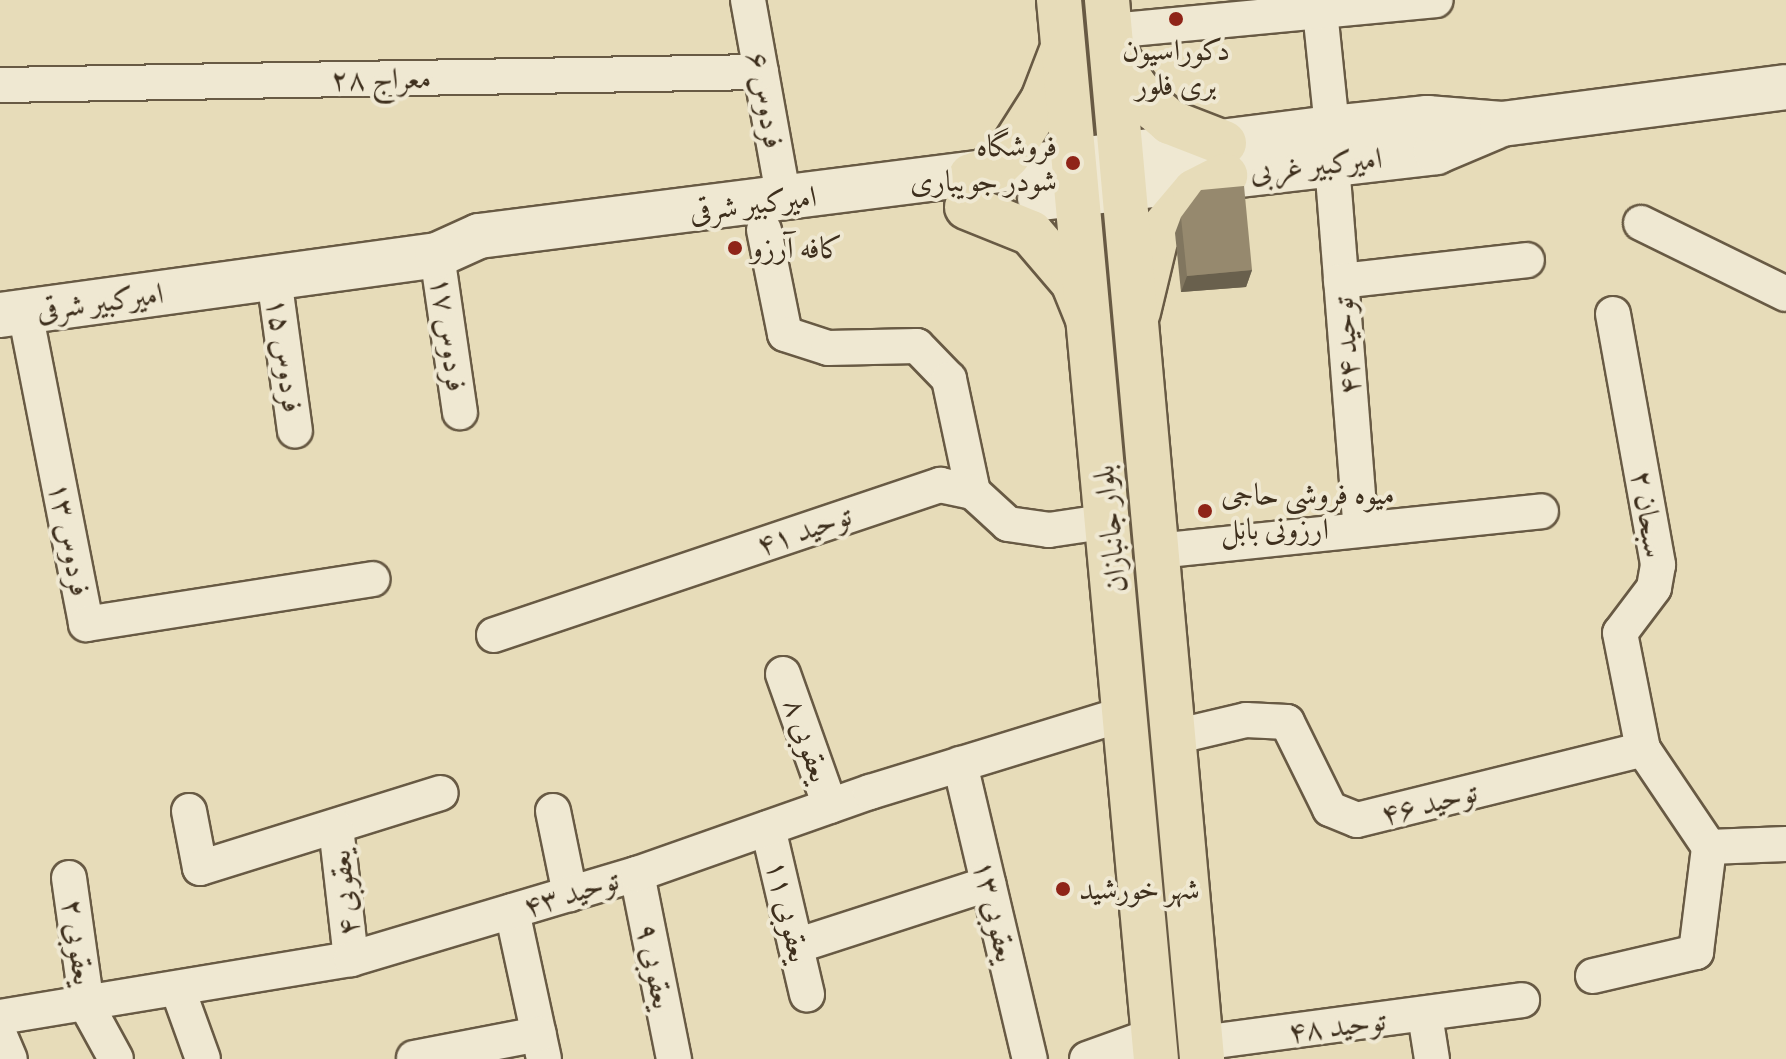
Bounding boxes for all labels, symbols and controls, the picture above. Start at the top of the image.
marker: دکوراسیون بری فلور [1167,10,1185,28]
place label: دکوراسیون بری فلور [1122,32,1230,102]
street label: فردوس ۶ [740,49,792,151]
street label: معراج ۲۸ [331,60,431,98]
place label: فروشگاه شودر جویباری [910,128,1057,198]
street label: امیرکبیر غربی [1248,140,1384,190]
marker: فروشگاه شودر جویباری [1064,154,1082,172]
street label: امیرکبیر شرقی [687,178,819,230]
place label: کافه آرزو [751,230,843,266]
marker: کافه آرزو [726,239,744,257]
street label: فردوس ۱۷ [423,274,475,394]
street label: امیرکبیر شرقی [34,275,166,329]
street label: فردوس ۱۵ [259,295,311,415]
street label: توحید ۴۴ [1325,296,1367,396]
street label: بلوار جانبازان [1085,463,1135,595]
street label: سبحان ۲ [1623,468,1673,560]
place label: میوه فروشی حاجی ارزونی بابل [1221,476,1395,546]
street label: فردوس ۱۳ [41,479,99,599]
street label: توحید ۴۱ [752,497,856,563]
marker: میوه فروشی حاجی ارزونی بابل [1196,502,1214,520]
street label: یعقوبی ۸ [776,693,838,787]
street label: توحید ۴۶ [1377,774,1481,832]
street label: یعقوبی ۴ [322,848,366,938]
street label: یعقوبی ۱۱ [759,856,817,966]
street label: یعقوبی ۱۳ [966,856,1024,966]
street label: توحید ۴۳ [519,861,623,925]
place label: شهر خورشید [1079,871,1200,907]
marker: شهر خورشید [1054,880,1072,898]
street label: یعقوبی ۲ [54,897,102,987]
street label: یعقوبی ۹ [629,920,681,1012]
street label: توحید ۴۸ [1286,1002,1388,1050]

